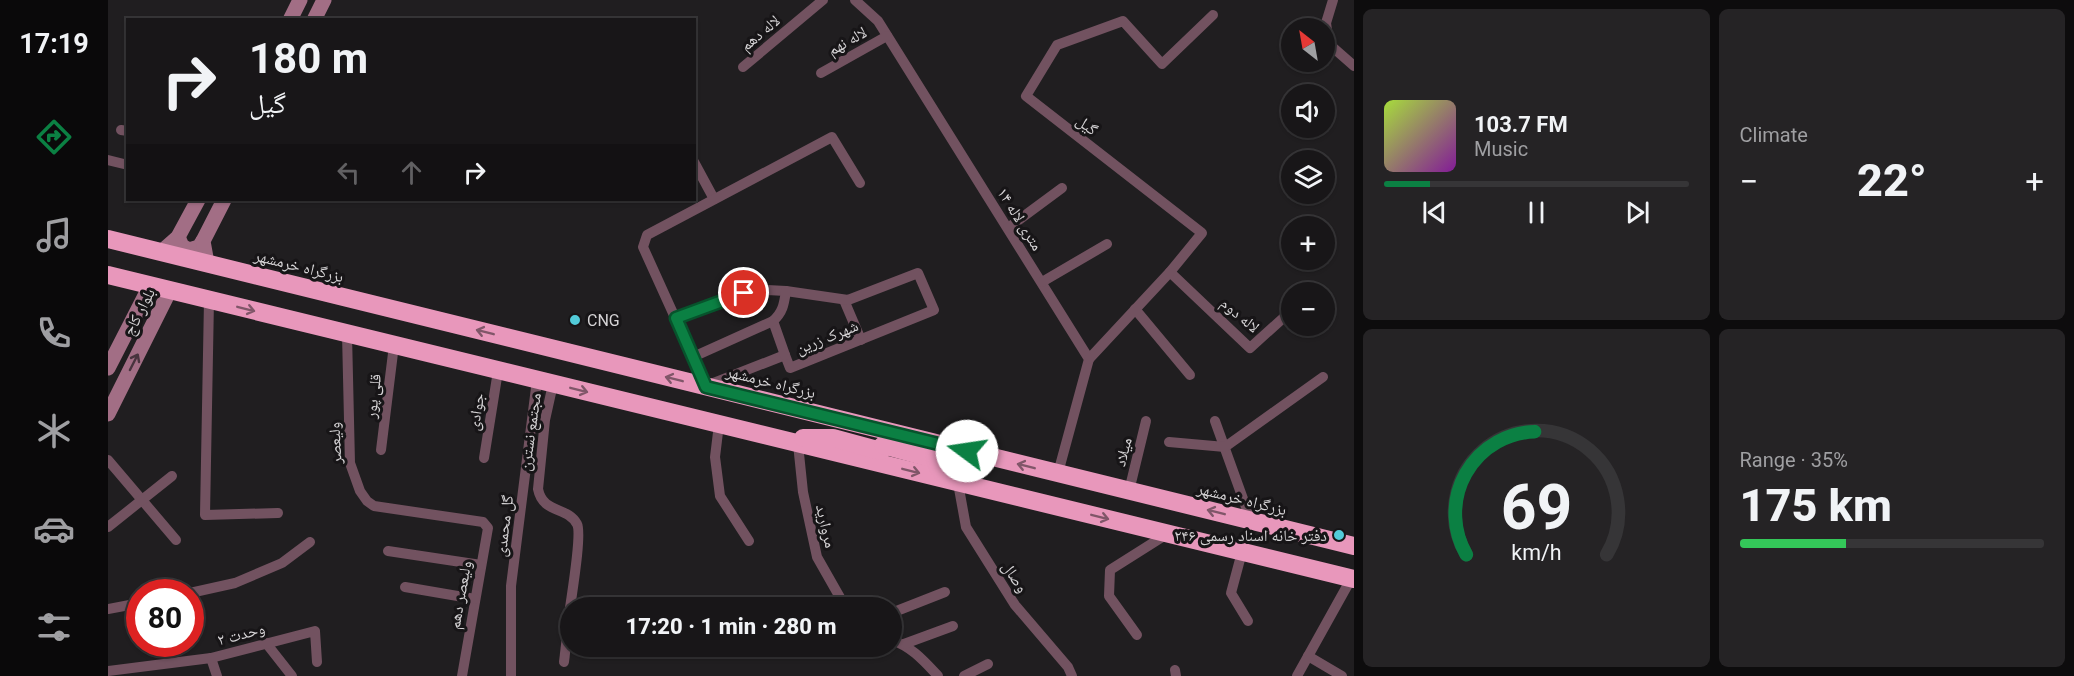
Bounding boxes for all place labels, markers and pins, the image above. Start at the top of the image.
pin [718,267,769,318]
place label: CNG [587,311,620,330]
marker: CNG [568,313,582,327]
place label: دفتر خانه اسناد رسمی ۲۴۶ [1174,526,1327,546]
marker: دفتر خانه اسناد رسمی ۲۴۶ [1332,528,1346,542]

